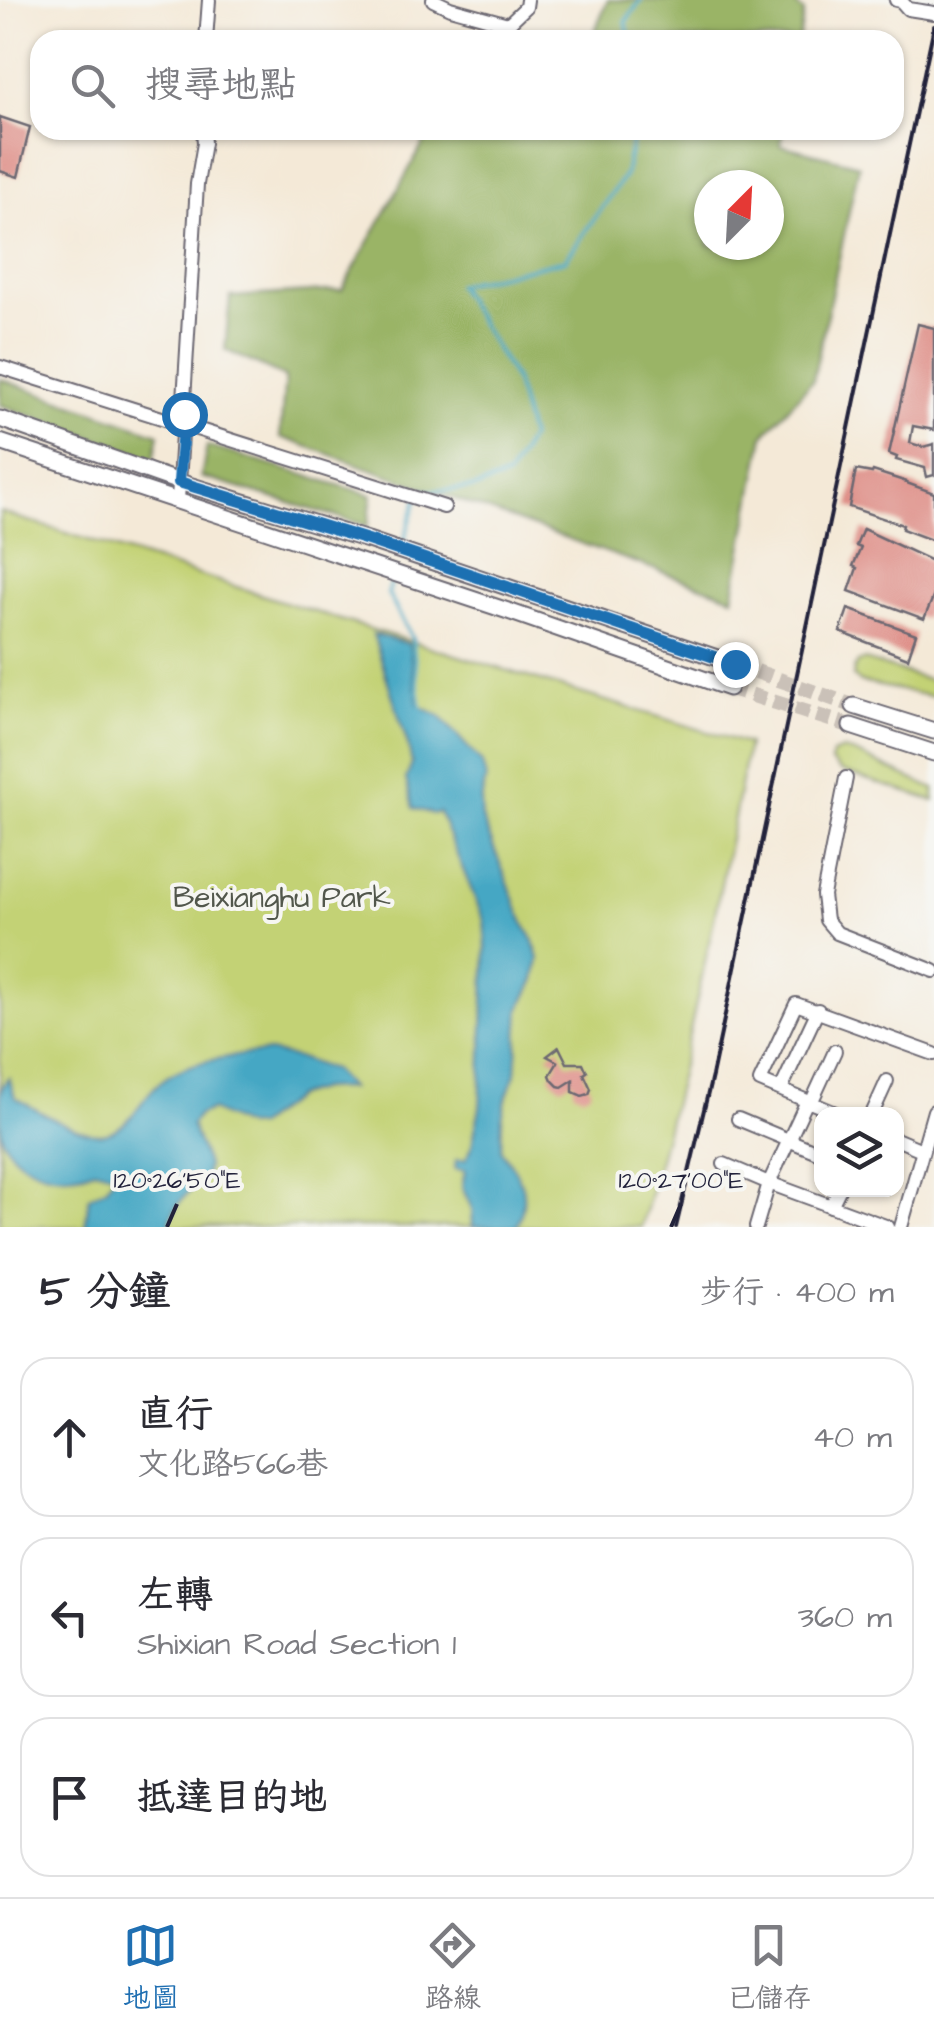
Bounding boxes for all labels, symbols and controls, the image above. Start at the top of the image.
search box [30,30,904,140]
icon: search [65,58,120,113]
text: 搜尋地點 [145,60,297,112]
north arrow [694,170,784,260]
route start [162,392,208,438]
route end [713,642,759,688]
park label: Beixianghu Park [173,877,391,920]
map controls [814,1107,904,1197]
button: layers [814,1107,904,1197]
text: 120°26'50"E [114,1163,241,1198]
text: 120°27'00"E [619,1163,744,1198]
text: 5 分鐘 [40,1264,171,1322]
text: 步行 · 400 m [700,1270,894,1315]
text: 直行 [137,1389,213,1441]
icon: ahead [42,1410,97,1465]
text: 40 m [812,1415,892,1460]
text: 文化路566巷 [137,1442,328,1487]
text: 左轉 [137,1570,213,1622]
icon: left [42,1590,97,1645]
text: 360 m [798,1595,892,1640]
text: Shixian Road Section 1 [137,1622,456,1667]
icon: arrive [42,1770,97,1825]
text: 抵達目的地 [137,1772,327,1824]
tab: 地圖 [123,1918,179,2018]
tab: 路線 [425,1918,481,2018]
tab: 已儲存 [727,1918,811,2018]

